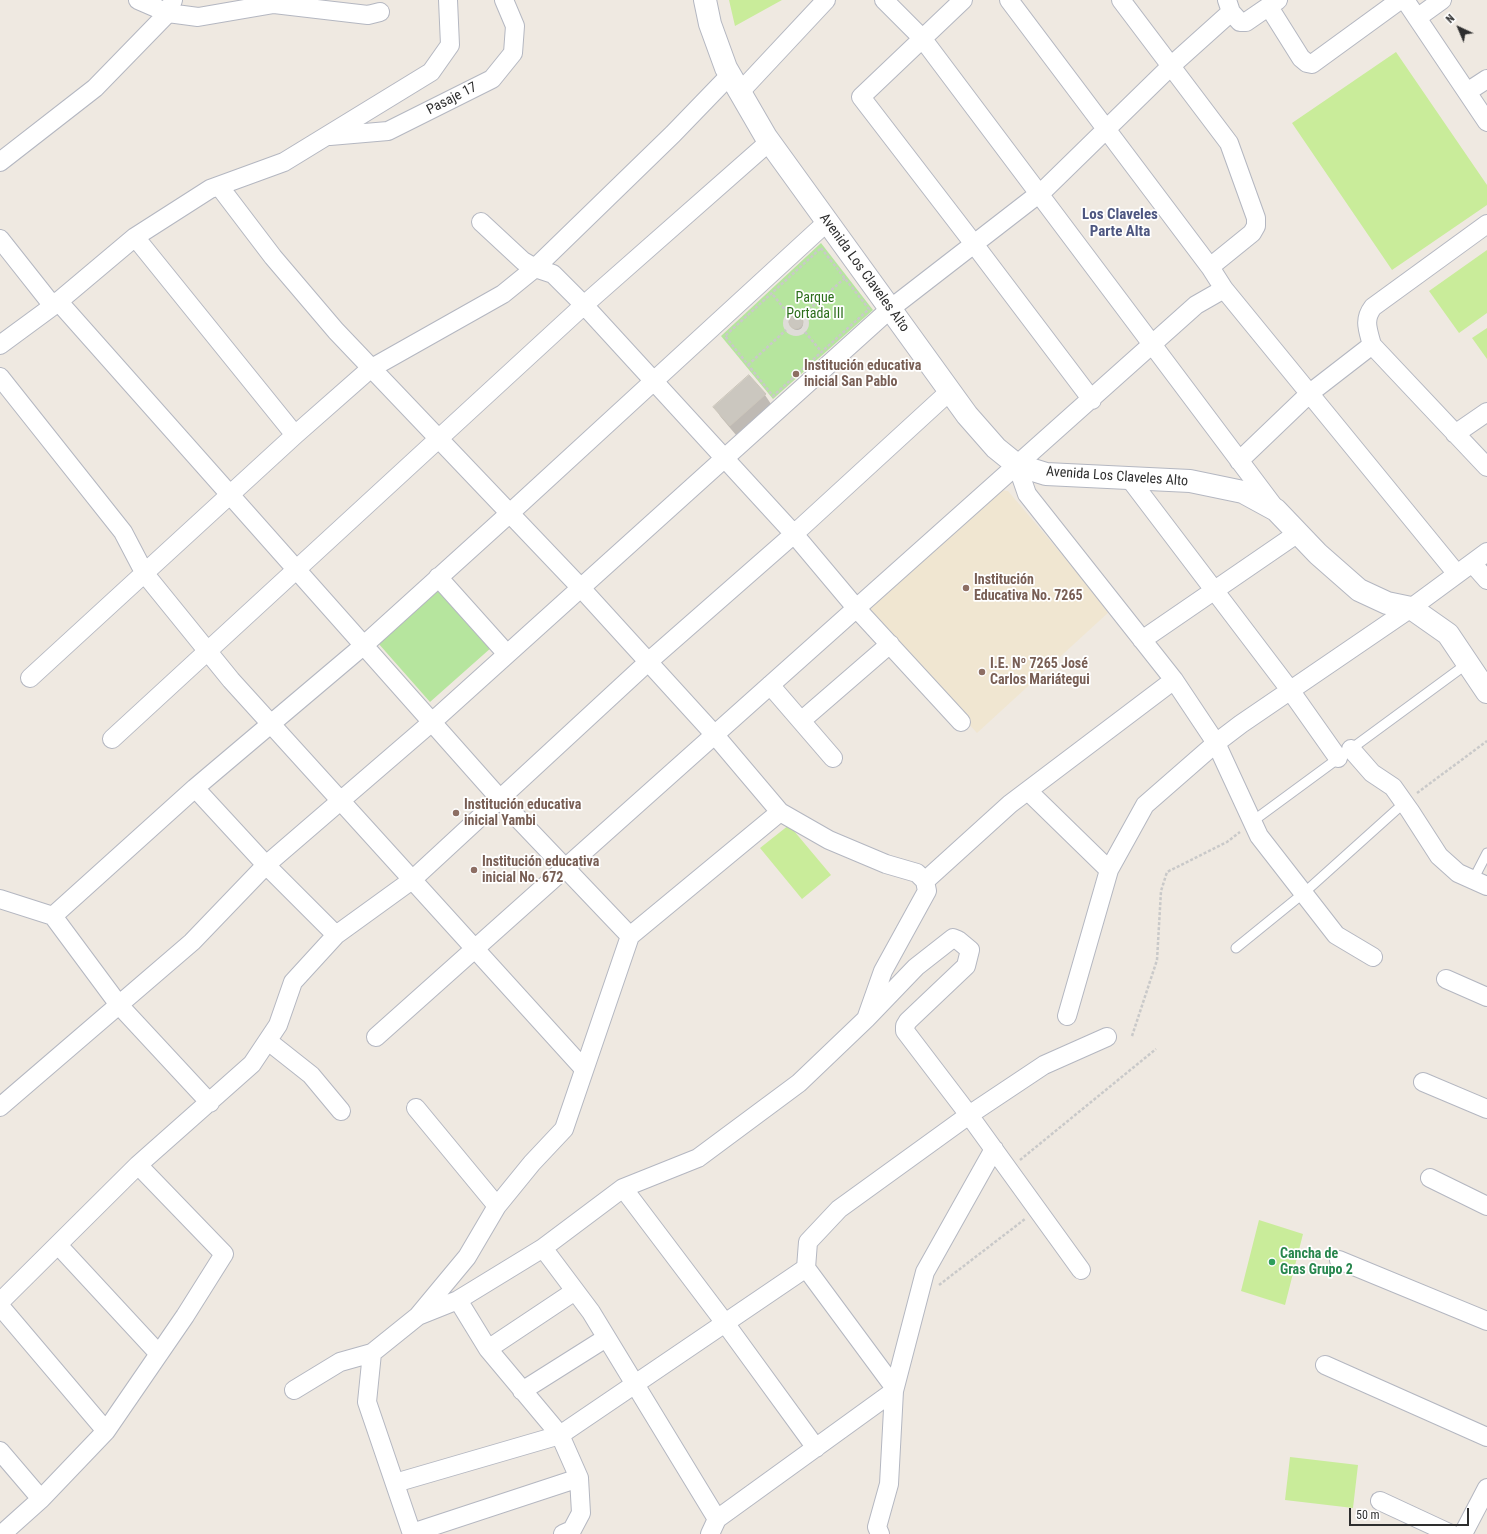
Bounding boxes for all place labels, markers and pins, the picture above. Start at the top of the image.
place label: Institución educativa inicial San Pablo [804,358,921,390]
marker: Institución educativa inicial San Pablo [791,369,801,379]
place label: Institución Educativa No. 7265 [974,572,1083,604]
marker: Institución Educativa No. 7265 [961,583,971,593]
place label: I.E. Nº 7265 José Carlos Mariátegui [990,656,1090,688]
marker: I.E. Nº 7265 José Carlos Mariátegui [977,667,987,677]
place label: Institución educativa inicial Yambi [464,797,581,830]
marker: Institución educativa inicial Yambi [451,808,461,818]
place label: Institución educativa inicial No. 672 [482,854,599,886]
marker: Institución educativa inicial No. 672 [469,865,479,875]
place label: Cancha de Gras Grupo 2 [1280,1246,1353,1278]
marker: Cancha de Gras Grupo 2 [1267,1257,1277,1267]

